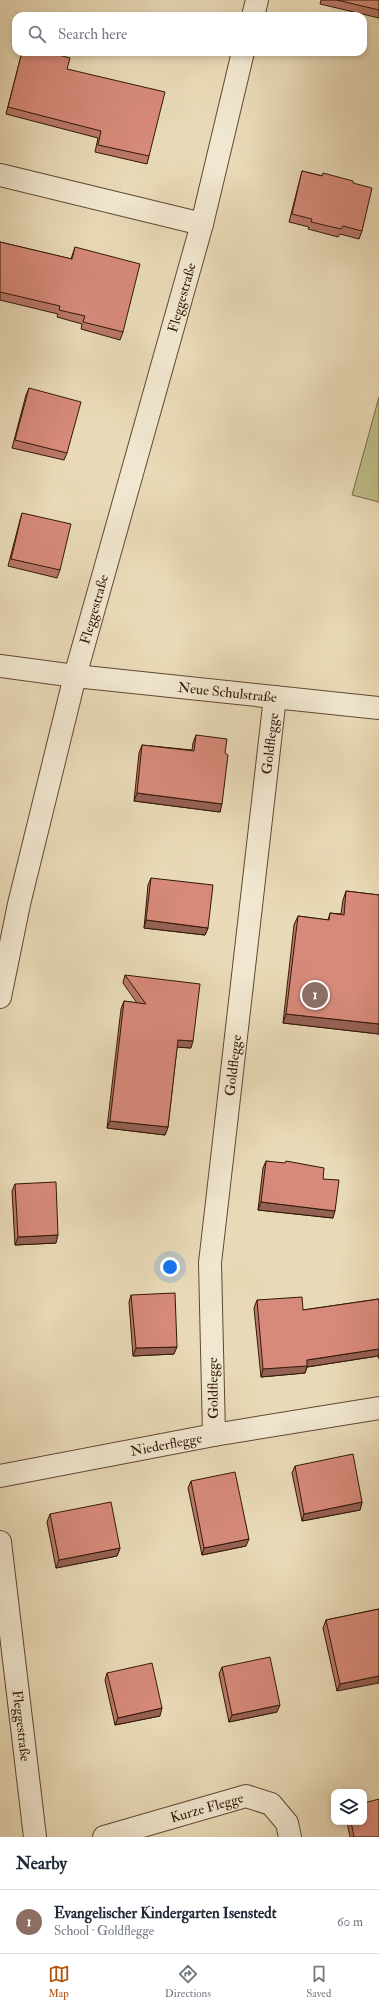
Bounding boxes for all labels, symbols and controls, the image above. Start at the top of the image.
search box [12,12,367,56]
icon: search [26,23,48,45]
text: Search here [58,25,127,44]
street label: Fleggestraße [164,260,199,334]
street label: Fleggestraße [76,572,112,646]
street label: Neue Schulstraße [177,678,278,706]
street label: Goldflegge [258,712,282,775]
pin: 1 [302,980,328,1010]
street label: Goldflegge [221,1034,245,1097]
your location [160,1257,180,1277]
street label: Goldflegge [204,1357,222,1419]
street label: Niederflegge [129,1429,203,1459]
street label: Fleggestraße [9,1689,34,1762]
street label: Kurze Flegge [168,1789,246,1826]
map controls [331,1789,367,1825]
button: layers [331,1789,367,1825]
text: Nearby [16,1853,67,1874]
text: Evangelischer Kindergarten Isenstedt [54,1904,277,1923]
text: 1 [27,1914,31,1930]
text: 60 m [337,1914,363,1930]
text: School · Goldflegge [54,1923,154,1939]
tab: Map [48,1963,70,2000]
tab: Directions [165,1963,211,2000]
tab: Saved [306,1963,331,2000]

